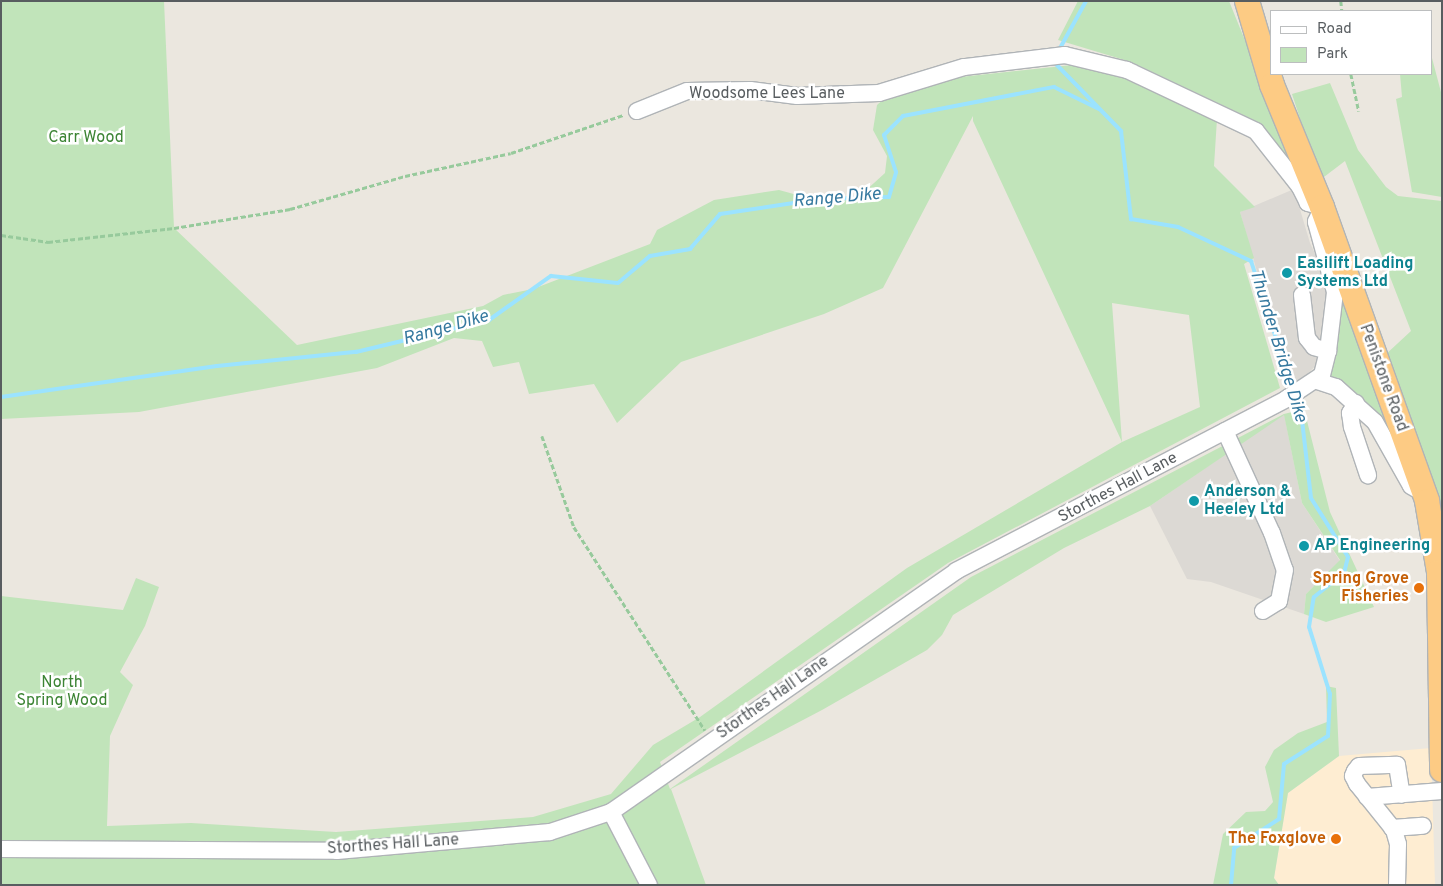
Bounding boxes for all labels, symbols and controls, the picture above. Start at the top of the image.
legend [1270,10,1433,75]
text: Road [1317,20,1352,39]
text: Park [1317,45,1348,64]
street label: Woodsome Lees Lane [689,84,845,104]
park label: Carr Wood [48,128,124,148]
water label: Range Dike [792,184,882,214]
place label: Easilift Loading Systems Ltd [1297,254,1414,292]
water label: Thunder Bridge Dike [1243,267,1311,425]
marker: Easilift Loading Systems Ltd [1281,267,1293,279]
water label: Range Dike [401,307,491,351]
street label: Penistone Road [1355,322,1411,434]
street label: Storthes Hall Lane [1055,449,1181,527]
place label: Anderson & Heeley Ltd [1204,482,1291,520]
marker: Anderson & Heeley Ltd [1188,495,1200,507]
place label: AP Engineering [1314,536,1430,556]
marker: AP Engineering [1298,540,1310,552]
place label: Spring Grove Fisheries [1313,569,1409,607]
marker: Spring Grove Fisheries [1413,582,1425,594]
street label: Storthes Hall Lane [713,652,833,744]
park label: North Spring Wood [16,673,108,711]
place label: The Foxglove [1228,829,1326,849]
street label: Storthes Hall Lane [326,831,460,859]
marker: The Foxglove [1330,833,1342,845]

